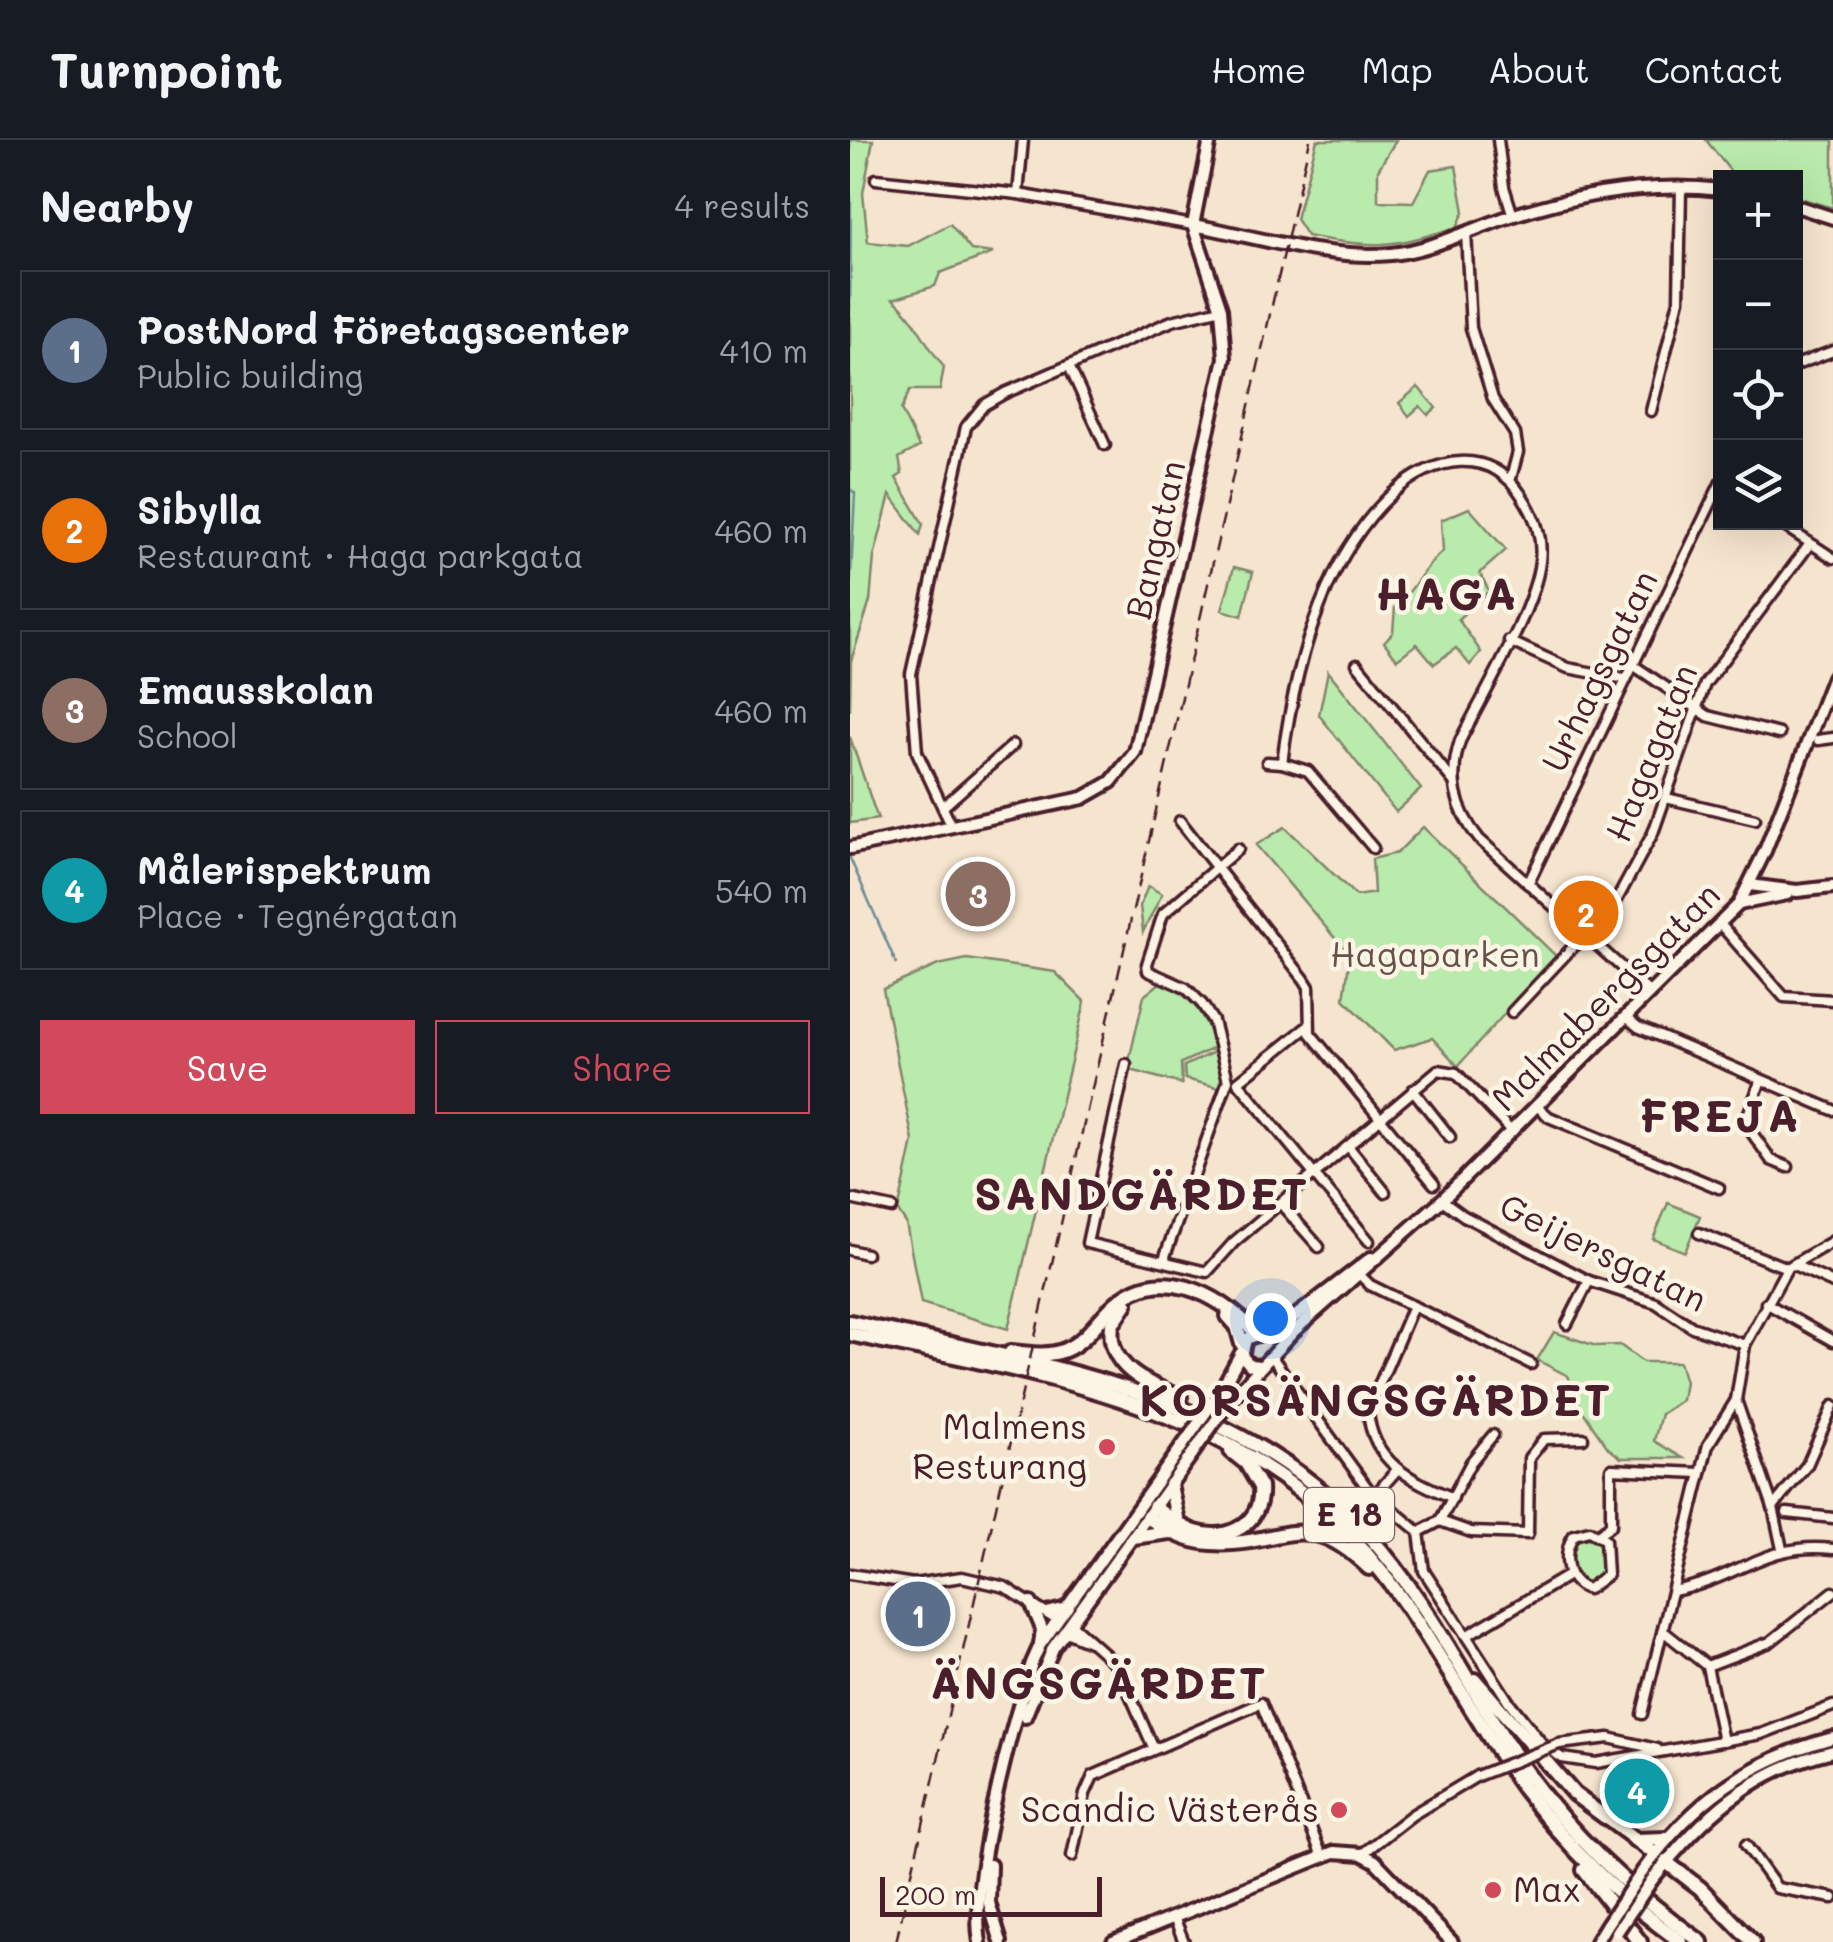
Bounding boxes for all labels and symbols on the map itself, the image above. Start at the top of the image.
street label: Bangatan [1113,456,1195,623]
street label: Urhagsgatan [1530,562,1667,778]
district label: HAGA [1375,563,1519,621]
street label: Hagagatan [1594,657,1707,848]
pin: 3 [946,856,1010,932]
street label: Malmabergsgatan [1480,871,1729,1120]
pin: 2 [1554,876,1618,950]
park label: Hagaparken [1330,930,1540,976]
district label: FREJA [1639,1085,1801,1143]
district label: SANDGÄRDET [974,1163,1310,1221]
street label: Geijersgatan [1493,1181,1715,1321]
your location [1245,1293,1296,1344]
district label: KORSÄNGSGÄRDET [1139,1369,1613,1427]
place label: Malmens Resturang [912,1402,1087,1488]
marker: Malmens Resturang [1096,1436,1118,1458]
road number: E 18 [1304,1488,1394,1542]
pin: 1 [886,1576,950,1652]
district label: ÄNGSGÄRDET [930,1652,1268,1710]
pin: 4 [1604,1754,1670,1828]
place label: Scandic Västerås [1021,1785,1319,1831]
marker: Scandic Västerås [1328,1799,1350,1821]
place label: Max [1513,1865,1581,1911]
scale bar [880,1872,1102,1916]
marker: Max [1482,1879,1504,1901]

